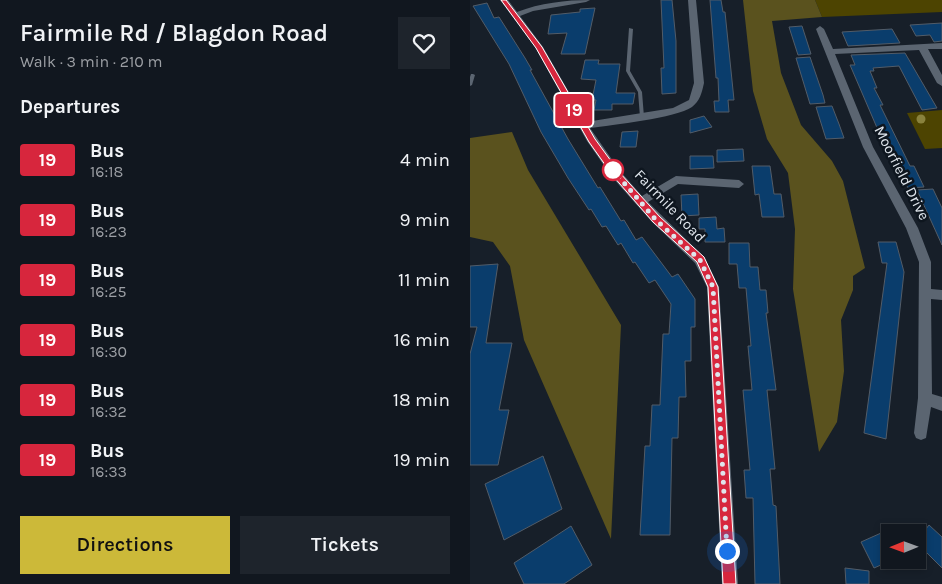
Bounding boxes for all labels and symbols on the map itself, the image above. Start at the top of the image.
line badge: 19 [552,94,596,126]
street label: Moorfield Drive [870,123,934,223]
unlabelled marker [602,159,624,181]
street label: Fairmile Road [631,166,709,246]
north arrow [881,524,926,569]
your location [715,539,740,564]

